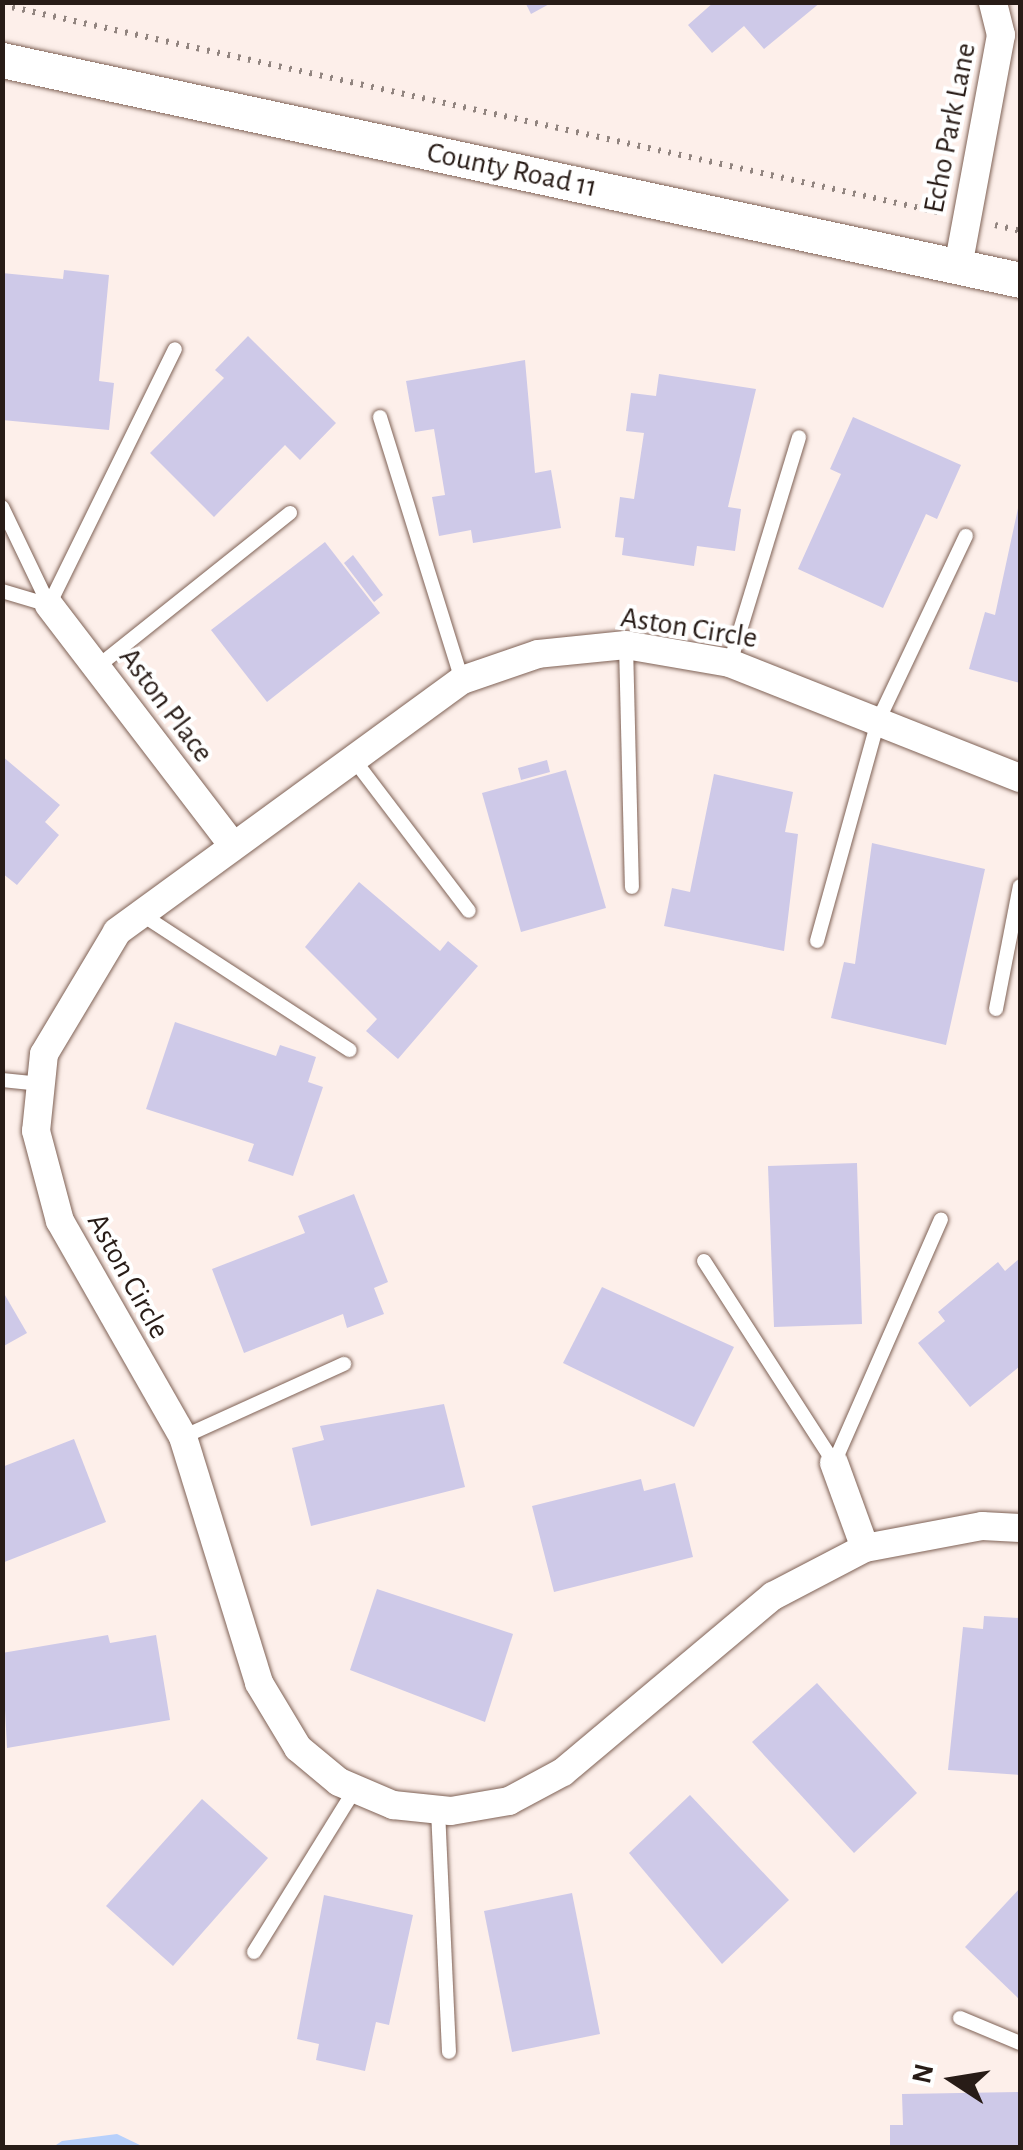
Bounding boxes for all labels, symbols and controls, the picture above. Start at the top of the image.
street label: Echo Park Lane [916,40,984,216]
street label: County Road 11 [424,134,600,206]
street label: Aston Circle [618,599,760,657]
street label: Aston Place [111,640,221,770]
street label: Aston Circle [79,1207,177,1345]
north arrow [903,2030,1003,2130]
text: N [908,2061,939,2086]

